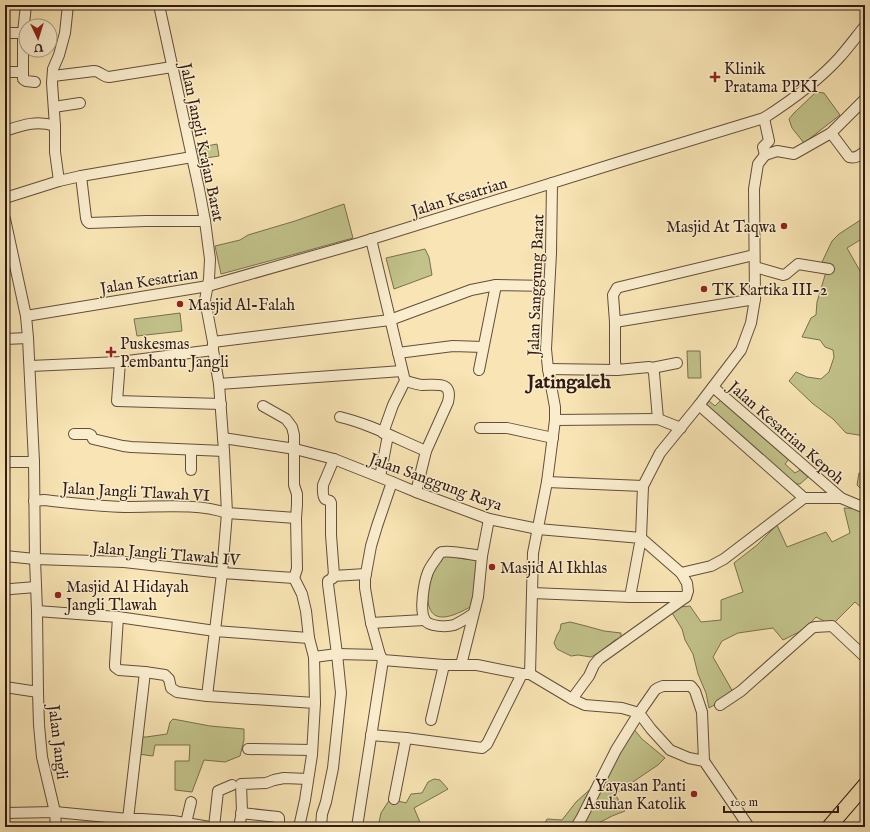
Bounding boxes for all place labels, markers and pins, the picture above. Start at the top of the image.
place label: Klinik Pratama PPKI [724,60,818,98]
marker: Klinik Pratama PPKI [709,71,721,83]
place label: Masjid At Taqwa [666,218,776,238]
marker: Masjid At Taqwa [779,221,789,231]
place label: TK Kartika III-2 [712,281,827,301]
marker: TK Kartika III-2 [699,284,709,294]
place label: Masjid Al-Falah [188,296,295,316]
marker: Masjid Al-Falah [175,299,185,309]
place label: Puskesmas Pembantu Jangli [120,335,229,373]
marker: Puskesmas Pembantu Jangli [105,346,117,358]
place label: Masjid Al Ikhlas [500,559,608,579]
marker: Masjid Al Ikhlas [487,562,497,572]
place label: Masjid Al Hidayah Jangli Tlawah [64,578,189,616]
marker: Masjid Al Hidayah Jangli Tlawah [53,590,63,600]
place label: Yayasan Panti Asuhan Katolik [583,777,686,815]
marker: Yayasan Panti Asuhan Katolik [689,789,699,799]

